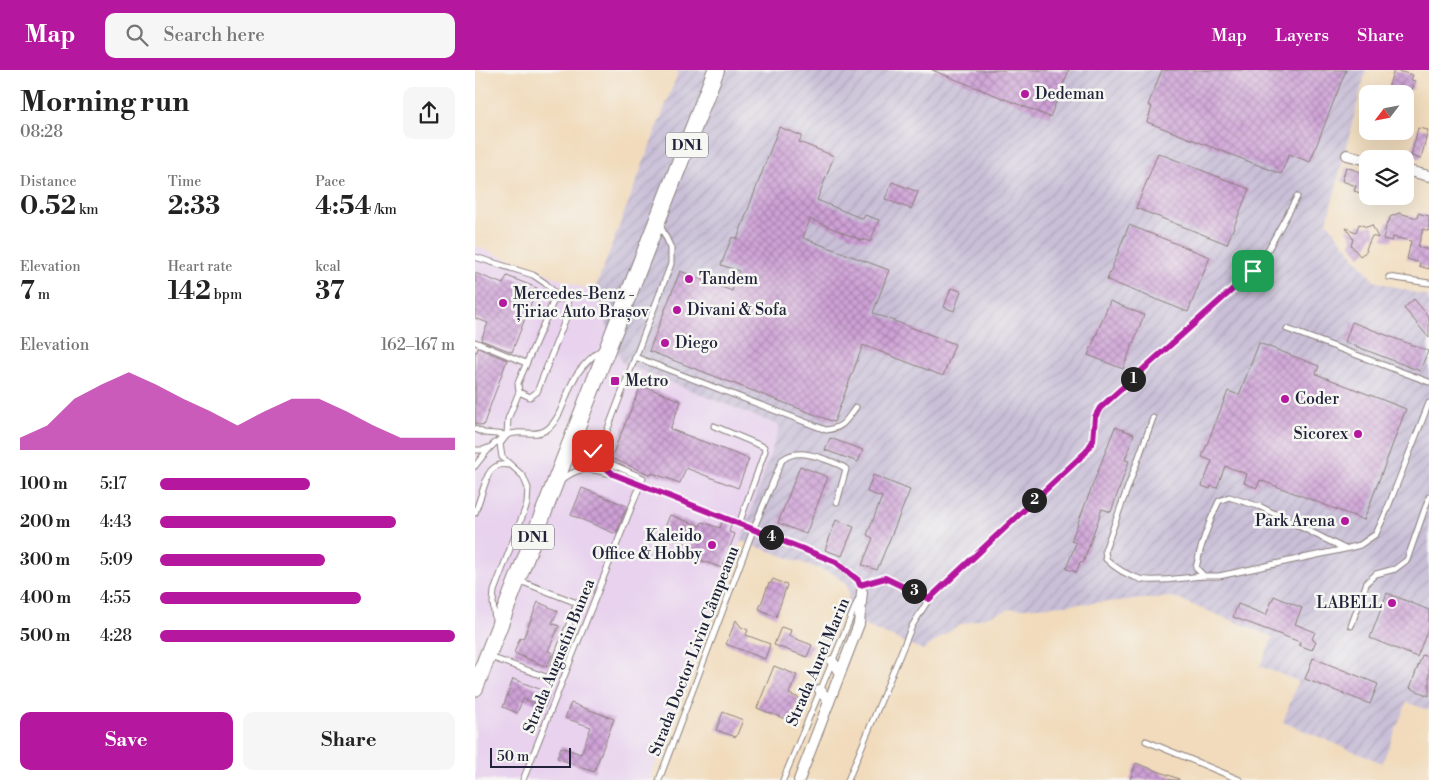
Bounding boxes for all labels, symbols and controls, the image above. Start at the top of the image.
search box [105,13,455,58]
text: Map [25,20,75,50]
icon: search [123,21,151,49]
text: Search here [163,23,265,47]
text: Map [1212,24,1247,47]
text: Layers [1275,24,1329,47]
text: Share [1357,24,1404,47]
place label: Dedeman [1035,84,1105,104]
text: Morning run [20,85,189,120]
north arrow [1359,85,1414,140]
map controls [1359,85,1414,205]
button: share [403,87,455,139]
marker: Dedeman [1019,88,1031,100]
text: 08:28 [20,122,63,142]
road number: DN1 [666,132,708,158]
button: layers [1359,150,1414,205]
text: Distance [20,173,77,191]
text: Time [168,173,201,191]
text: Pace [315,173,345,191]
text: 0.52 [20,191,76,222]
text: 2:33 [168,191,220,222]
text: 4:54 [315,191,372,222]
text: km [76,201,99,219]
text: /km [372,201,397,219]
pin [1232,250,1274,292]
icon: arrive [1239,257,1267,285]
text: Elevation [20,258,81,276]
text: Heart rate [168,258,232,276]
text: kcal [315,258,341,276]
place label: Tandem [699,269,758,289]
marker: Tandem [683,273,695,285]
text: 7 [20,276,35,307]
text: 142 [168,276,211,307]
text: 37 [315,276,345,307]
place label: Mercedes-Benz - Țiriac Auto Brașov [513,284,650,322]
text: m [35,286,50,304]
text: bpm [211,286,242,304]
marker: Mercedes-Benz - Țiriac Auto Brașov [497,297,509,309]
place label: Divani & Sofa [687,300,788,320]
marker: Divani & Sofa [671,304,683,316]
place label: Diego [675,333,718,353]
text: Elevation [20,335,89,355]
text: 162–167 m [381,335,455,355]
marker: Diego [659,337,671,349]
pin: 1 [1121,366,1145,392]
text: 1 [1130,370,1137,388]
place label: Metro [625,371,669,391]
marker: Metro [609,375,621,387]
place label: Coder [1295,389,1339,409]
marker: Coder [1279,393,1291,405]
place label: Sicorex [1294,424,1349,444]
marker: Sicorex [1352,428,1364,440]
pin [572,430,614,472]
icon: check [579,437,607,465]
text: 100 m [20,474,68,494]
text: 5:17 [100,474,127,494]
pin: 2 [1021,488,1047,512]
text: 2 [1030,491,1039,509]
place label: Park Arena [1255,511,1336,531]
text: 200 m [20,512,70,532]
text: 4:43 [100,512,132,532]
marker: Park Arena [1339,515,1351,527]
road number: DN1 [512,524,554,550]
pin: 4 [759,524,783,550]
place label: Kaleido Office & Hobby [592,526,702,564]
text: 4 [767,528,776,546]
marker: Kaleido Office & Hobby [706,539,718,551]
street label: Strada Doctor Liviu Câmpeanu [645,543,743,759]
text: 300 m [20,550,70,570]
text: 5:09 [100,550,133,570]
street label: Strada Augustin Bunea [519,575,599,736]
pin: 3 [901,578,927,604]
text: 3 [910,582,919,600]
text: 400 m [20,588,71,608]
text: 4:55 [100,588,131,608]
place label: LABELL [1316,593,1382,613]
street label: Strada Aurel Marin [782,594,854,729]
marker: LABELL [1386,597,1398,609]
text: 500 m [20,626,70,646]
text: 4:28 [100,626,132,646]
button: Save [20,712,233,770]
button: Share [243,712,455,770]
scale bar [490,745,571,768]
text: 50 m [497,748,529,766]

